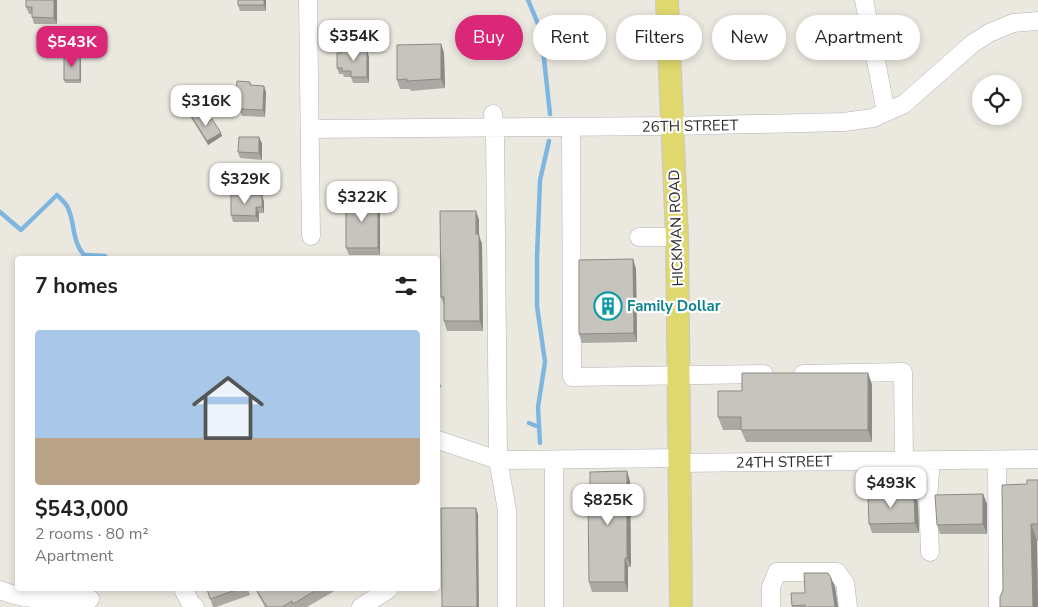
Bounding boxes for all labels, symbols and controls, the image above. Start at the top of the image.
chip: Buy [455,15,523,60]
chip: Rent [533,15,606,60]
chip: Filters [616,15,702,60]
chip: New [712,15,786,60]
chip: Apartment [796,15,920,60]
pin: $354K [319,20,389,62]
text: $354K [329,25,379,47]
pin: $543K [37,26,107,68]
text: $543K [47,31,97,53]
map controls [972,75,1022,125]
button: locate [972,75,1022,125]
pin: $316K [171,84,241,127]
text: $316K [181,90,231,112]
street label: 26TH STREET [641,115,739,137]
pin: $329K [210,162,280,205]
text: $329K [220,168,270,190]
street label: HICKMAN ROAD [664,169,688,287]
pin: $322K [327,180,397,223]
text: $322K [337,186,387,208]
text: 7 homes [35,272,118,300]
icon: filters [392,272,420,300]
building icon: Family Dollar [593,291,623,321]
place label: Family Dollar [627,296,721,316]
icon: home [183,363,273,453]
street label: 24TH STREET [735,451,833,473]
pin: $493K [856,466,926,509]
text: $493K [866,472,916,494]
pin: $825K [573,484,643,526]
text: $825K [583,489,633,511]
text: $543,000 [35,495,128,523]
text: 2 rooms · 80 m² [35,523,148,545]
text: Apartment [35,545,113,567]

